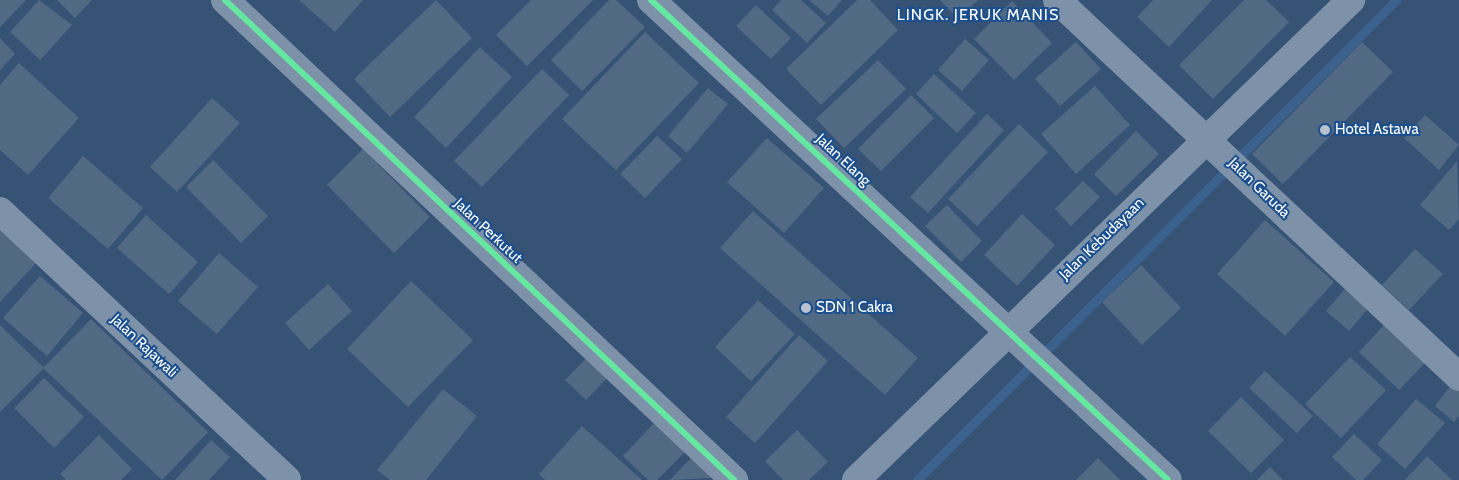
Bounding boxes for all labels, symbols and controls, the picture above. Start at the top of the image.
district label: LINGK. JERUK MANIS [895,5,1061,25]
place label: Hotel Astawa [1335,121,1419,139]
marker: Hotel Astawa [1319,124,1331,136]
street label: Jalan Elang [812,130,874,190]
street label: Jalan Garuda [1224,154,1294,222]
street label: Jalan Kebudayaan [1056,194,1148,284]
street label: Jalan Perkutut [450,195,526,267]
place label: SDN 1 Cakra [816,299,893,317]
marker: SDN 1 Cakra [800,302,812,314]
street label: Jalan Rajawali [107,311,181,381]

